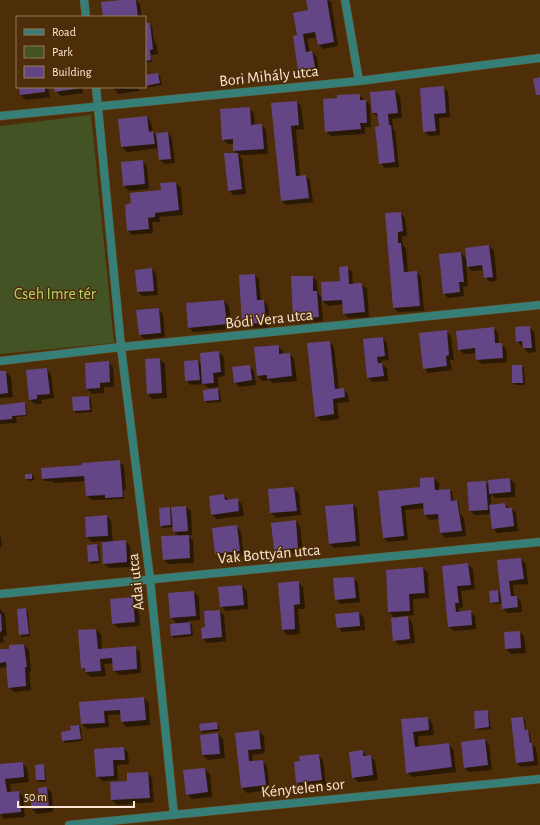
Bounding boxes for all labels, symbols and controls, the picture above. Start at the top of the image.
legend [16,16,146,88]
text: Road [52,26,76,38]
text: Park [52,46,73,58]
street label: Bori Mihály utca [219,63,320,90]
text: Building [52,66,92,78]
park label: Cseh Imre tér [14,286,97,302]
street label: Bódi Vera utca [224,306,314,332]
street label: Vak Bottyán utca [217,542,321,567]
street label: Adai utca [125,553,147,611]
street label: Kénytelen sor [260,776,346,801]
scale bar [18,783,134,809]
text: 50 m [24,791,47,803]

